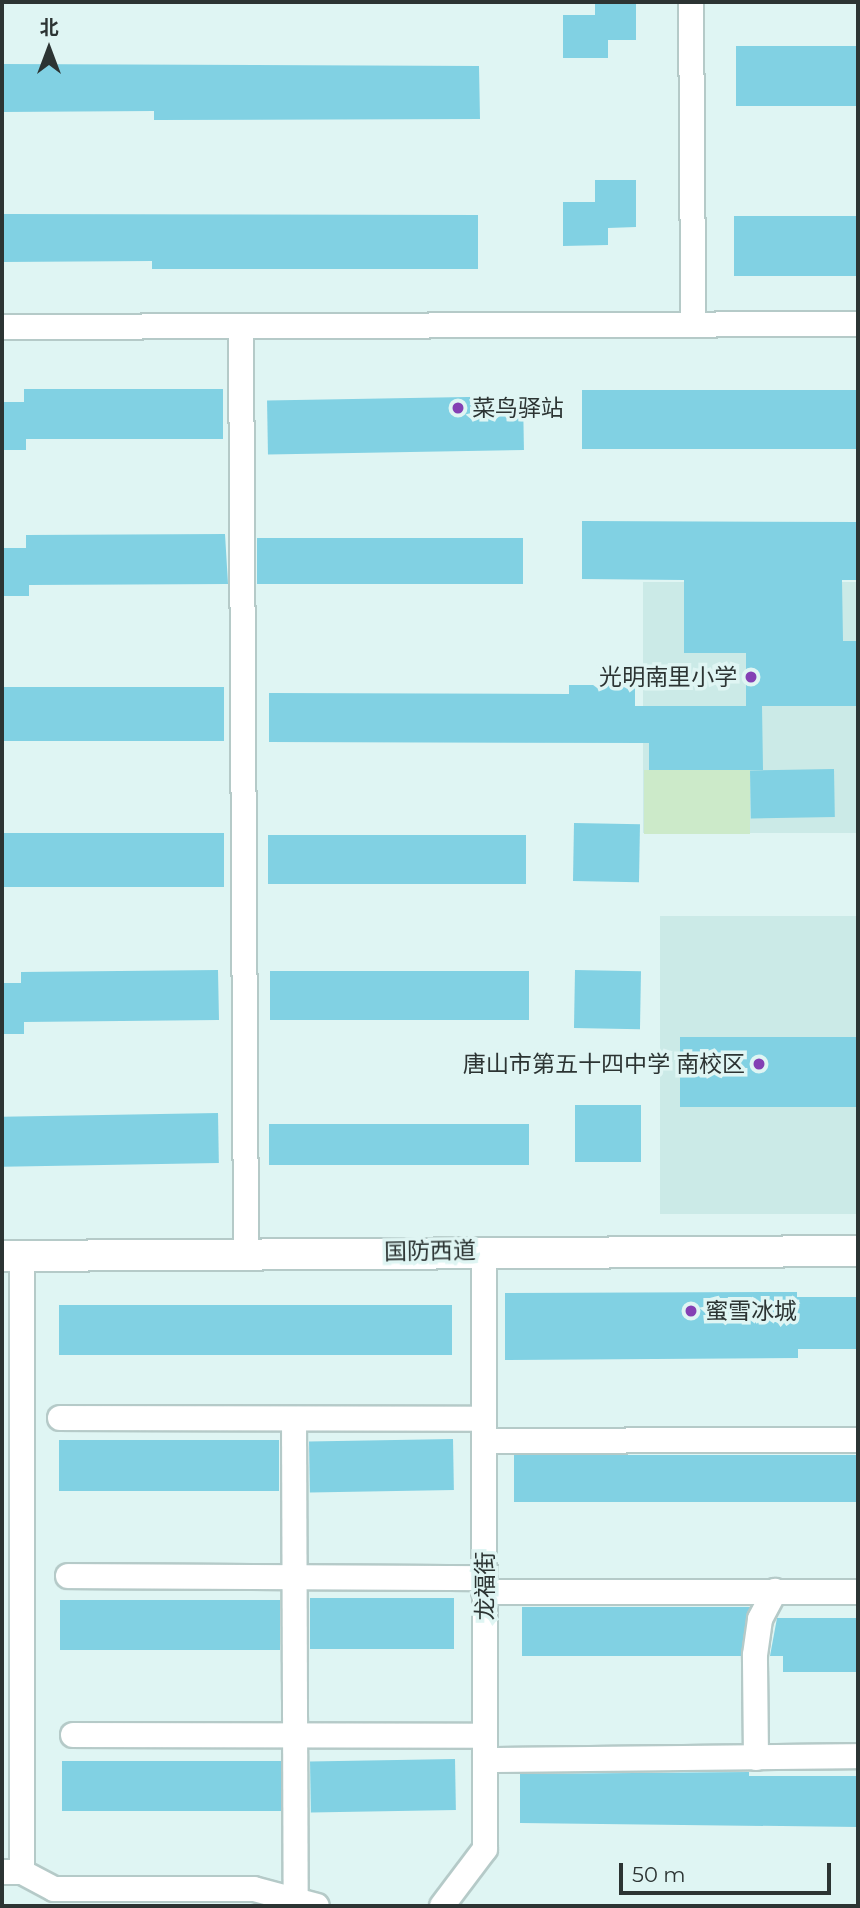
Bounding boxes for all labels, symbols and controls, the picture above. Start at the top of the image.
north arrow [14,14,84,84]
text: 北 [39,16,59,39]
place label: 菜鸟驿站 [472,394,564,422]
marker: 菜鸟驿站 [450,400,466,416]
place label: 光明南里小学 [599,663,737,691]
marker: 光明南里小学 [743,669,759,685]
place label: 唐山市第五十四中学 南校区 [463,1050,745,1078]
marker: 唐山市第五十四中学 南校区 [751,1056,767,1072]
street label: 国防西道 [384,1236,476,1266]
place label: 蜜雪冰城 [705,1297,797,1325]
marker: 蜜雪冰城 [683,1303,699,1319]
street label: 龙福街 [471,1552,499,1620]
scale bar [622,1848,834,1892]
text: 50 m [632,1862,686,1887]

